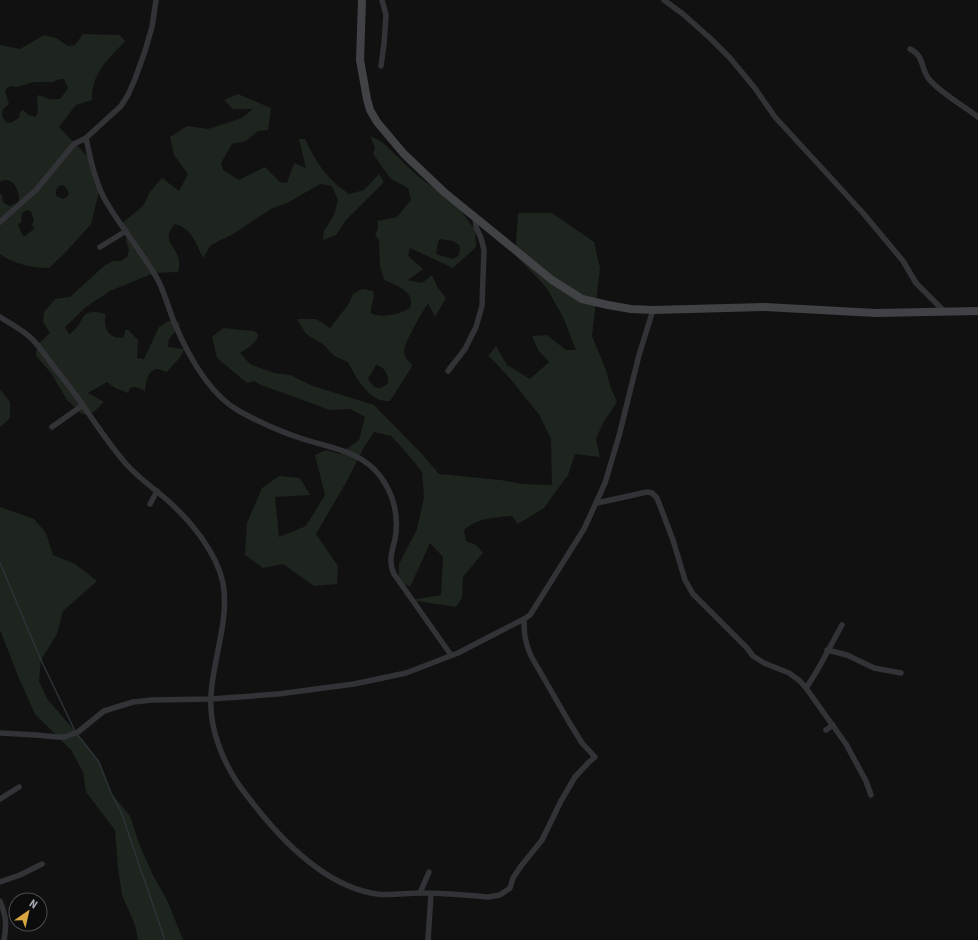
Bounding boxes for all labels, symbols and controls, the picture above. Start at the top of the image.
north arrow [8,892,48,932]
text: N [27,897,40,912]

